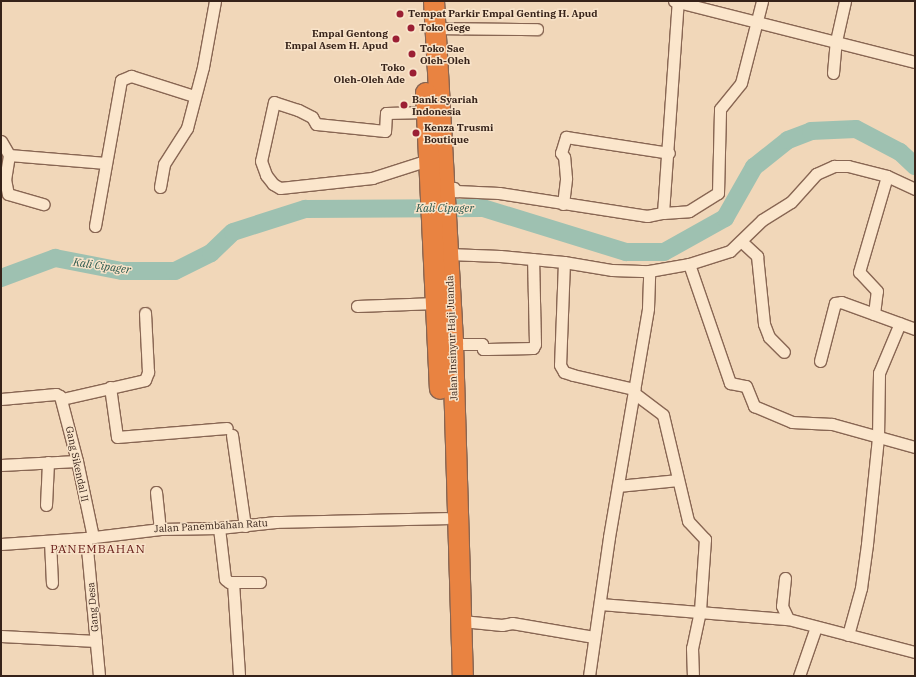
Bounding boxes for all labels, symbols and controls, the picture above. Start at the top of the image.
place label: Tempat Parkir Empal Genting H. Apud [408,8,598,20]
marker: Tempat Parkir Empal Genting H. Apud [395,9,405,19]
place label: Toko Gege [419,22,470,34]
marker: Toko Gege [406,23,416,33]
place label: Empal Gentong Empal Asem H. Apud [285,27,388,50]
marker: Empal Gentong Empal Asem H. Apud [391,34,401,44]
place label: Toko Sae Oleh-Oleh [420,42,470,66]
marker: Toko Sae Oleh-Oleh [407,49,417,59]
place label: Toko Oleh-Oleh Ade [334,61,405,84]
marker: Toko Oleh-Oleh Ade [408,68,418,78]
place label: Bank Syariah Indonesia [412,93,478,116]
marker: Bank Syariah Indonesia [399,100,409,110]
place label: Kenza Trusmi Boutique [424,121,493,144]
marker: Kenza Trusmi Boutique [411,128,421,138]
water label: Kali Cipager [416,201,474,215]
water label: Kali Cipager [72,255,132,277]
street label: Jalan Insinyur Haji Juanda [444,275,460,401]
street label: Gang Sikendal II [63,425,91,503]
street label: Jalan Panembahan Ratu [154,517,268,535]
district label: PANEMBAHAN [50,542,146,556]
street label: Gang Desa [85,582,101,632]

